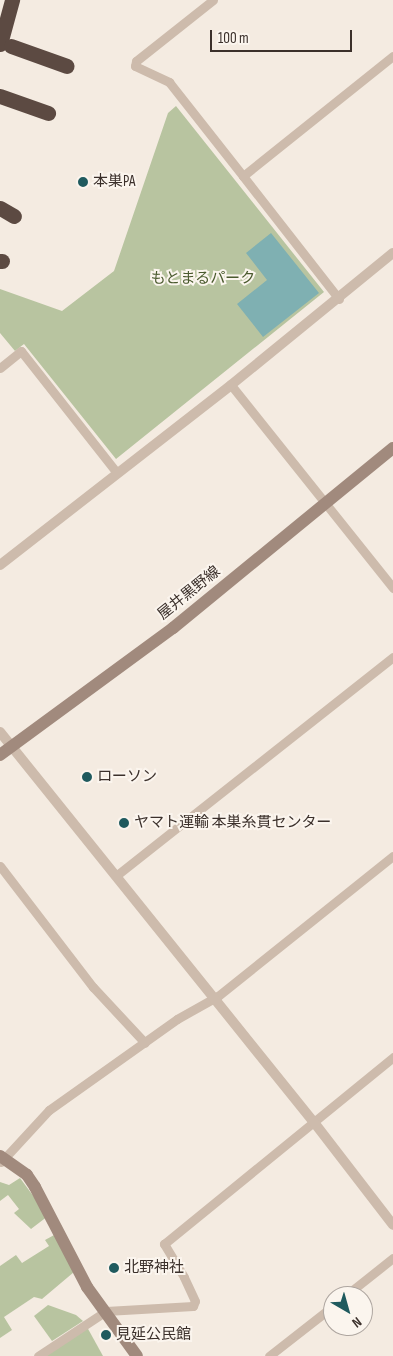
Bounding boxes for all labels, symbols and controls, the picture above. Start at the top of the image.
scale bar [213,20,356,52]
text: 100 m [218,29,249,48]
place label: 本巣PA [93,173,135,191]
marker: 本巣PA [77,176,89,188]
park label: もとまるパーク [151,270,255,288]
street label: 屋井黒野線 [154,562,224,624]
place label: ローソン [97,768,157,786]
marker: ローソン [81,771,93,783]
place label: ヤマト運輸 本巣糸貫センター [134,814,331,832]
marker: ヤマト運輸 本巣糸貫センター [118,817,130,829]
place label: 北野神社 [124,1259,184,1277]
marker: 北野神社 [108,1262,120,1274]
north arrow [323,1286,373,1336]
text: N [349,1313,365,1331]
place label: 見延公民館 [116,1326,191,1344]
marker: 見延公民館 [100,1329,112,1341]

